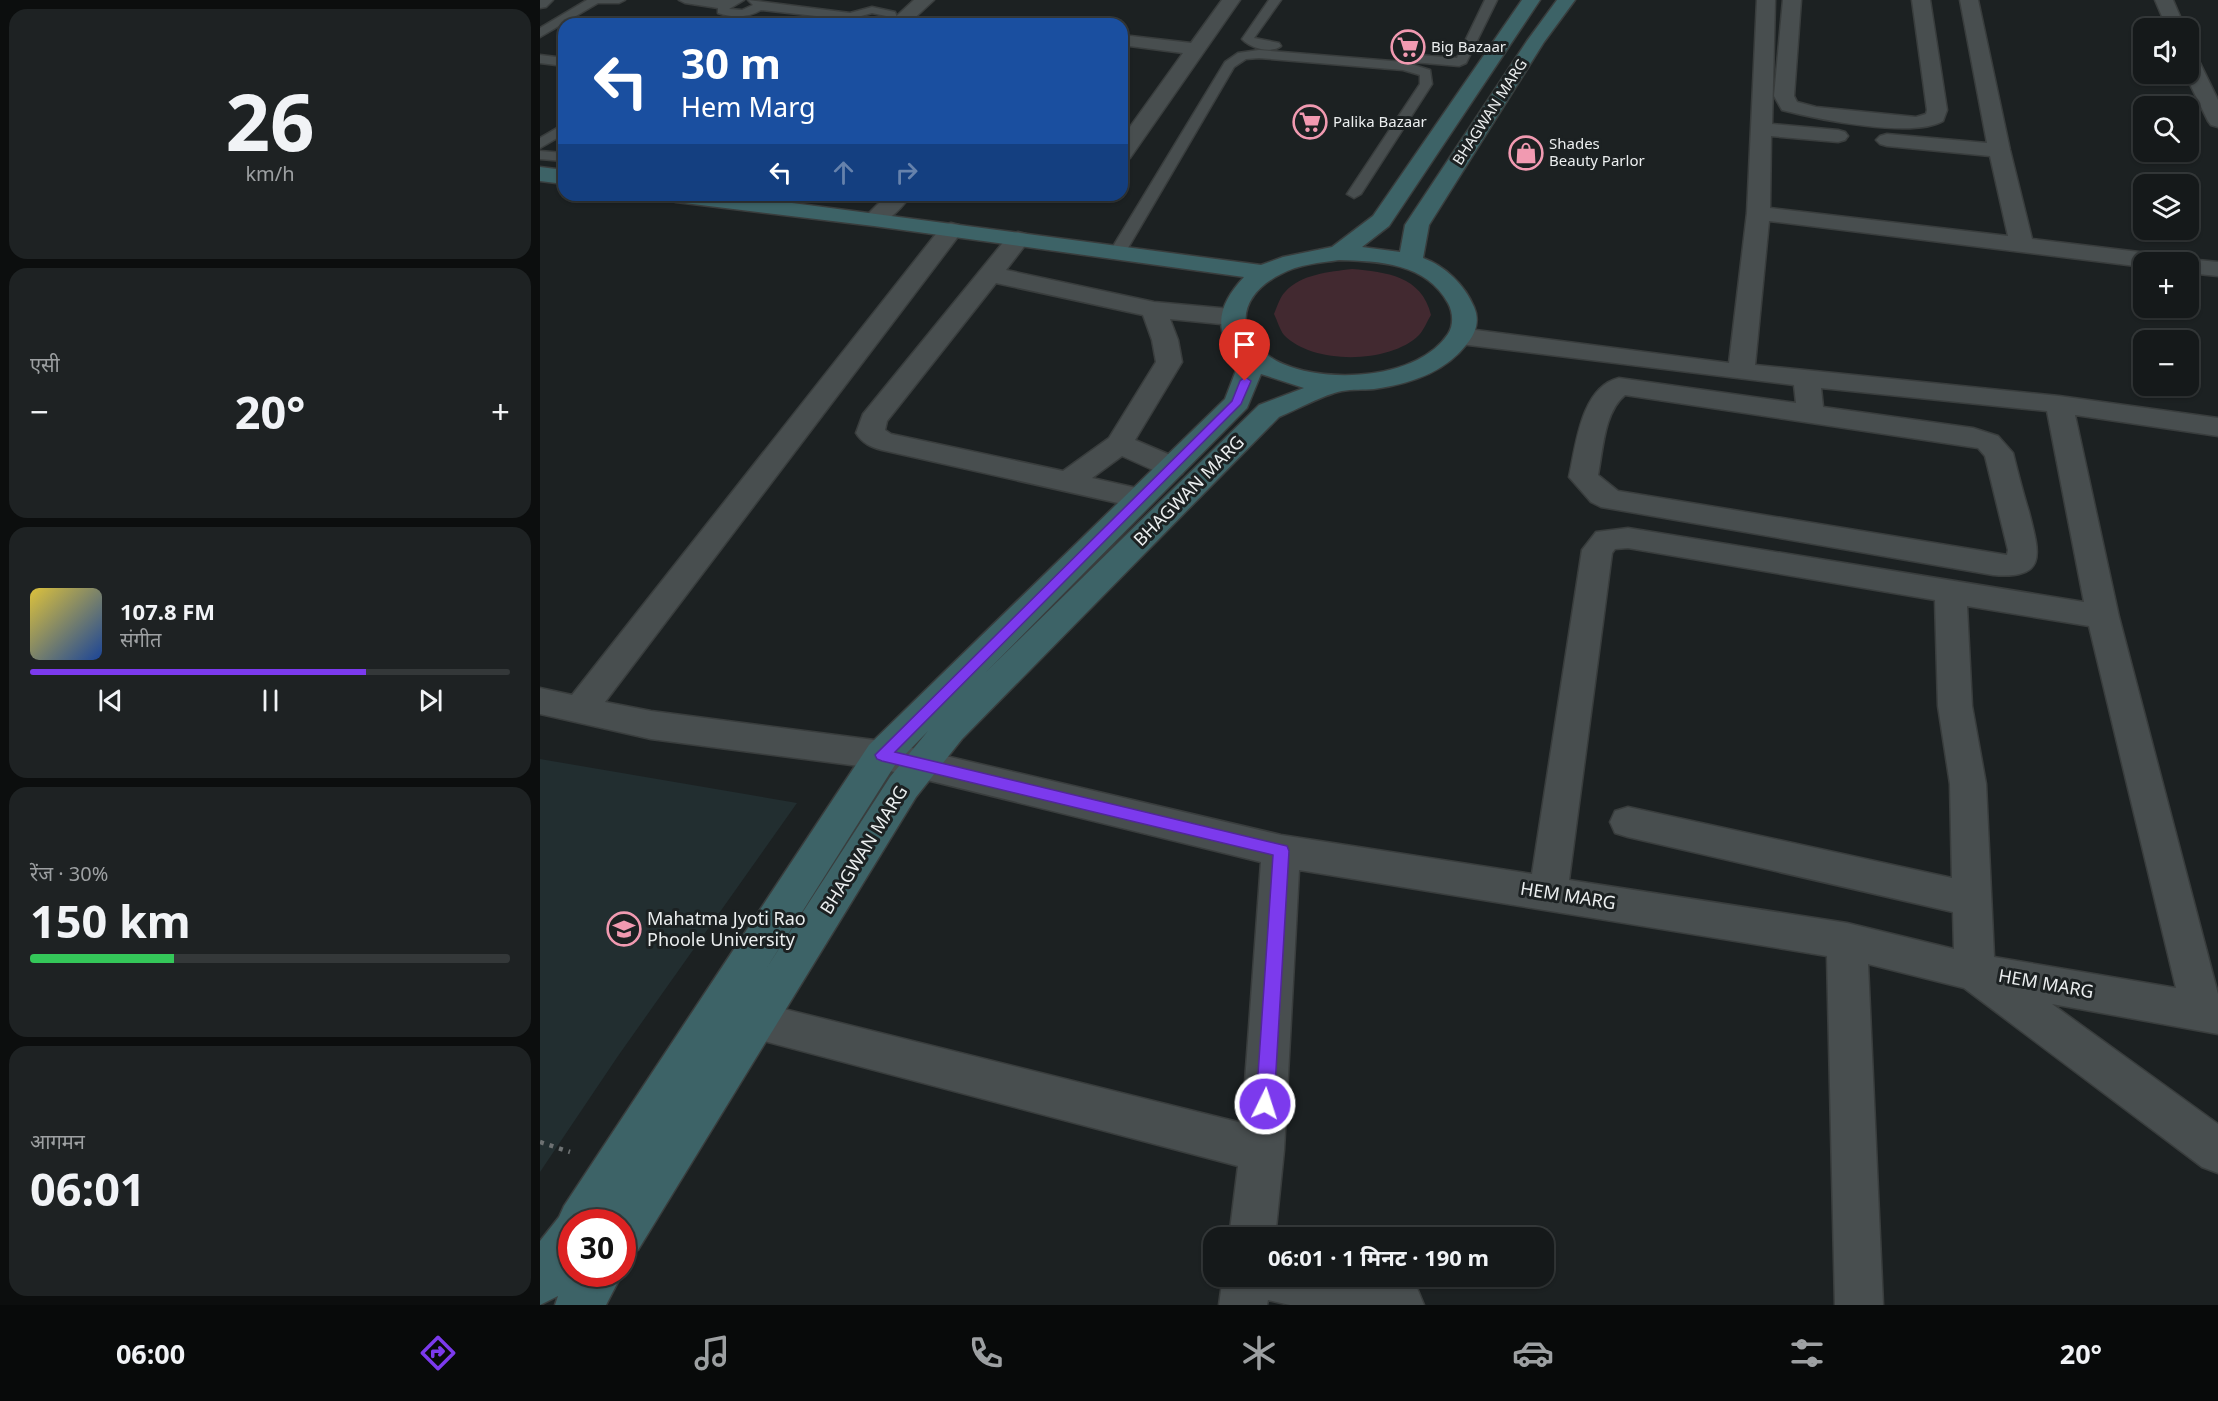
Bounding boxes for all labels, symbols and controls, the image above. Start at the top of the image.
map controls [2133,18,2199,396]
button: sound [2133,18,2199,84]
supermarket icon: Big Bazaar [1390,29,1426,65]
text: 30 m [681,34,781,91]
place label: Big Bazaar [1431,36,1506,56]
icon: left [582,42,660,120]
street label: BHAGWAN MARG [1447,55,1531,168]
text: 26 [225,68,315,174]
text: Hem Marg [681,88,816,125]
button: search [2133,96,2199,162]
supermarket icon: Palika Bazaar [1292,104,1328,140]
place label: Palika Bazaar [1333,111,1427,131]
place label: Shades Beauty Parlor [1549,133,1645,170]
shop icon: Shades Beauty Parlor [1508,135,1544,171]
icon: left [764,156,797,189]
icon: ahead [827,156,860,189]
icon: right [890,156,923,189]
text: km/h [245,160,295,187]
button: layers [2133,174,2199,240]
button: + [2133,252,2199,318]
pin [1219,319,1270,381]
icon: arrive [1228,328,1261,361]
button: − [2133,330,2199,396]
text: एसी [30,351,60,378]
text: 20° [235,381,305,442]
text: − [30,389,49,434]
text: + [491,389,510,434]
street label: BHAGWAN MARG [1128,430,1249,551]
text: 107.8 FM [120,596,215,626]
text: संगीत [120,626,161,653]
icon: previous [94,684,127,717]
icon: pause [254,684,287,717]
icon: next [414,684,447,717]
street label: BHAGWAN MARG [814,781,912,918]
text: रेंज · 30% [30,860,108,887]
street label: HEM MARG [1519,876,1618,914]
text: 150 km [30,890,191,951]
place label: Mahatma Jyoti Rao Phoole University [647,906,806,951]
school or university icon: Mahatma Jyoti Rao Phoole University [606,911,642,947]
street label: HEM MARG [1997,963,2096,1003]
position arrow [1233,1072,1297,1136]
text: आगमन [30,1128,85,1155]
text: 06:01 [30,1158,146,1219]
speed limit sign: 30 [558,1209,636,1287]
text: 06:01 · 1 मिनट · 190 m [1268,1242,1489,1272]
icon: directions [417,1332,459,1374]
icon: music [691,1332,733,1374]
icon: phone [965,1332,1007,1374]
icon: climate [1238,1332,1280,1374]
icon: car [1512,1332,1554,1374]
icon: filters [1786,1332,1828,1374]
text: 06:00 [116,1335,185,1372]
text: 20° [2060,1335,2102,1372]

